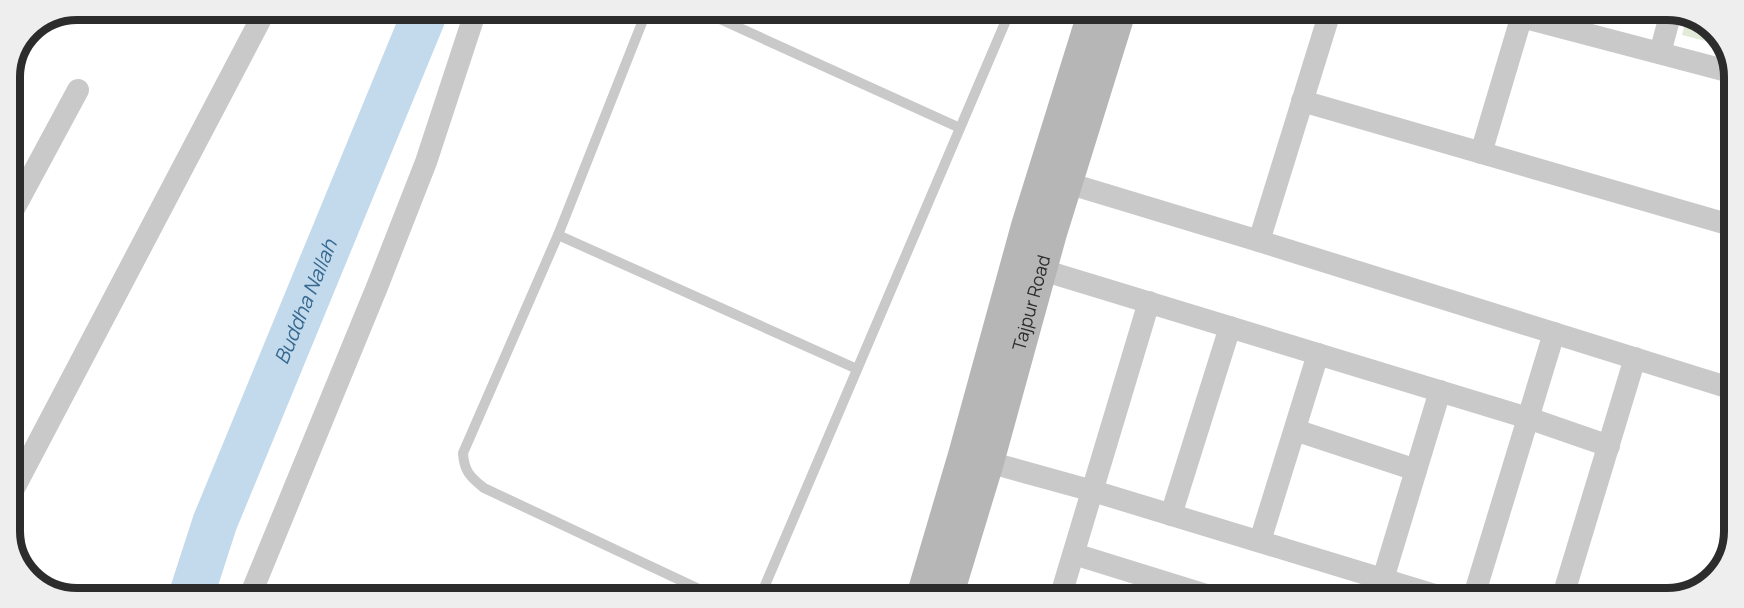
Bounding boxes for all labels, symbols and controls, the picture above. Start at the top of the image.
water label: Buddha Nallah [268,234,343,368]
street label: Tajpur Road [1006,252,1055,353]

